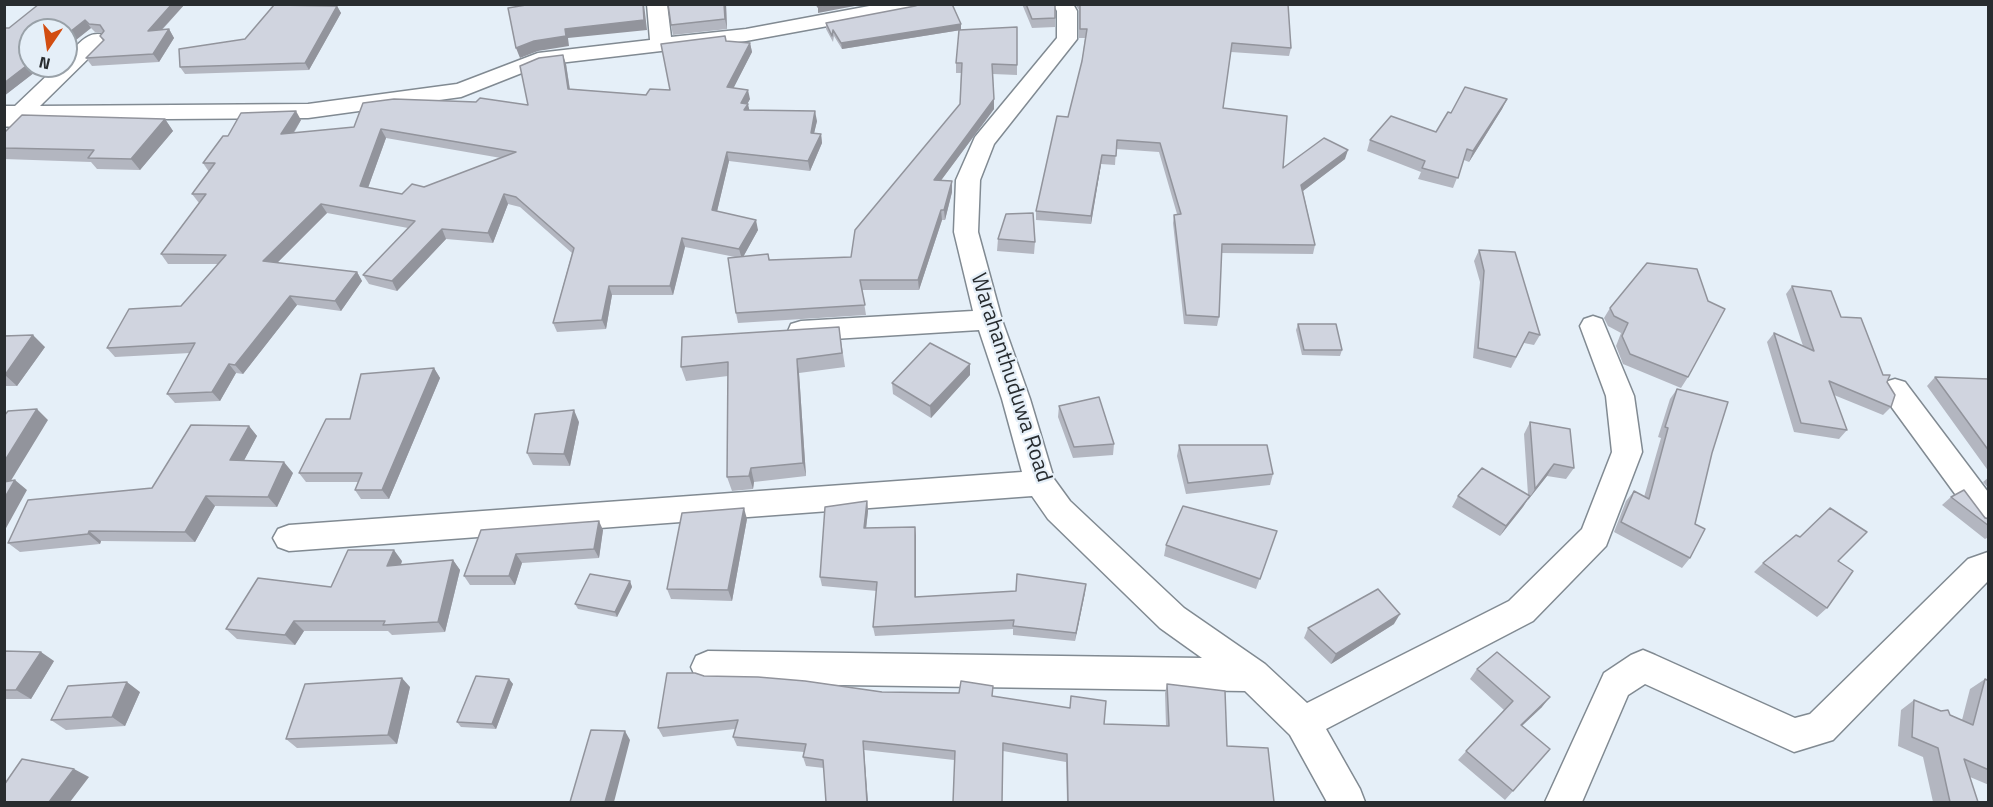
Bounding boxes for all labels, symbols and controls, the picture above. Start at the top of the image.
north arrow [18,18,78,78]
text: N [36,51,53,77]
street label: Warahanthuduwa Road [964,270,1056,486]

